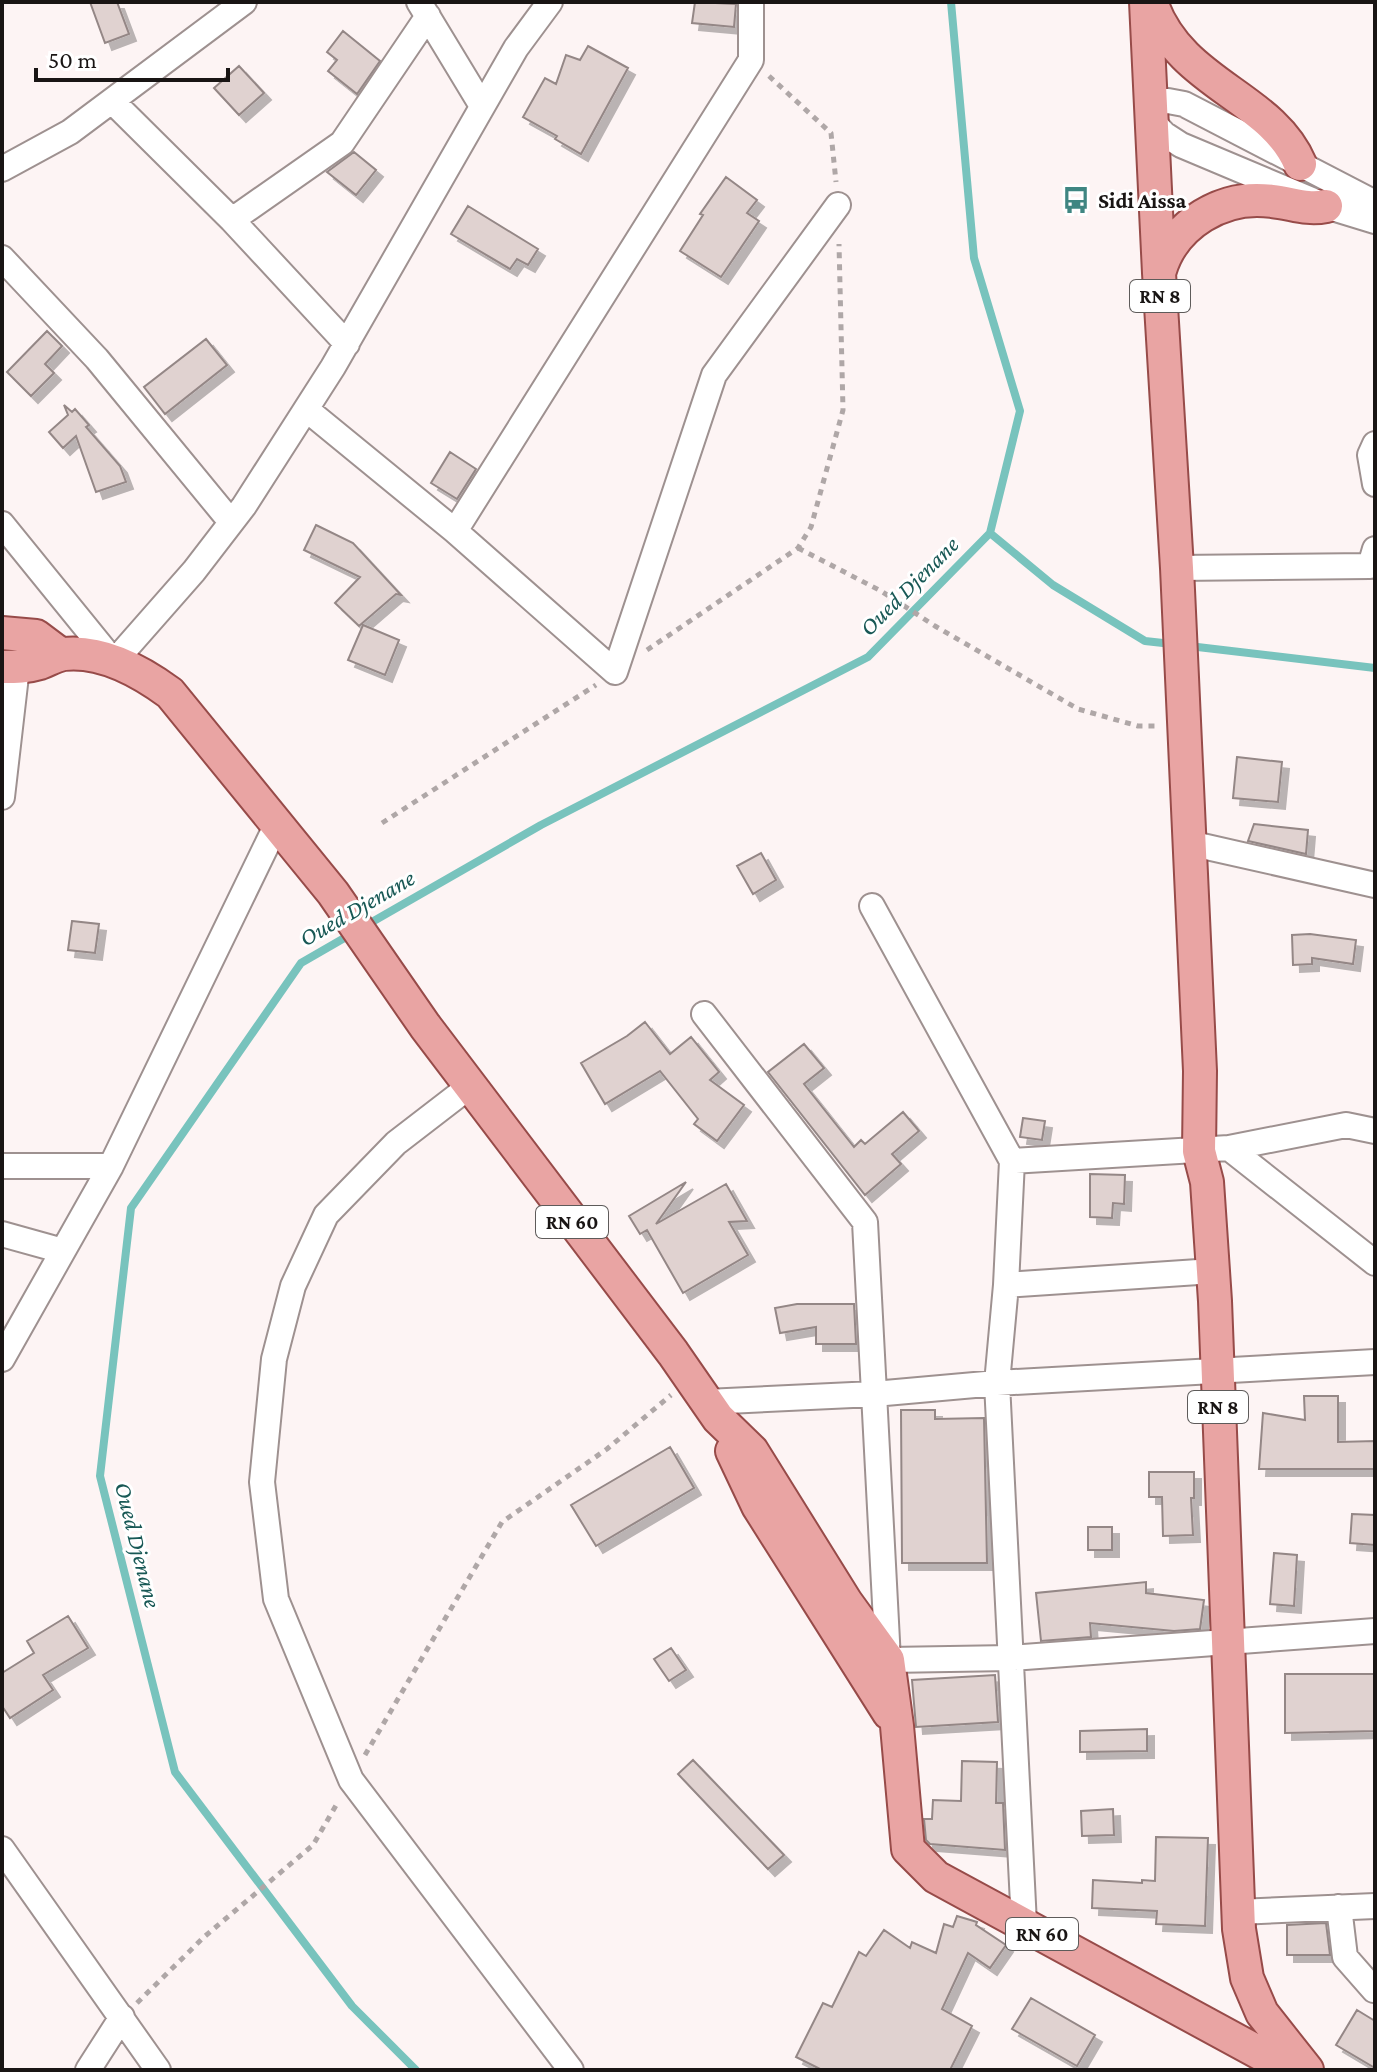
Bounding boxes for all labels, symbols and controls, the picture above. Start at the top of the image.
scale bar [36,32,228,82]
text: 50 m [48,46,97,73]
bus stop icon: Sidi Aissa [1061,185,1091,215]
place label: Sidi Aissa [1098,188,1186,213]
road number: RN 8 [1130,280,1190,312]
water label: Oued Djenane [854,531,964,641]
water label: Oued Djenane [294,864,420,952]
road number: RN 60 [536,1206,608,1238]
road number: RN 8 [1188,1391,1248,1423]
water label: Oued Djenane [109,1479,167,1611]
road number: RN 60 [1006,1918,1078,1950]

